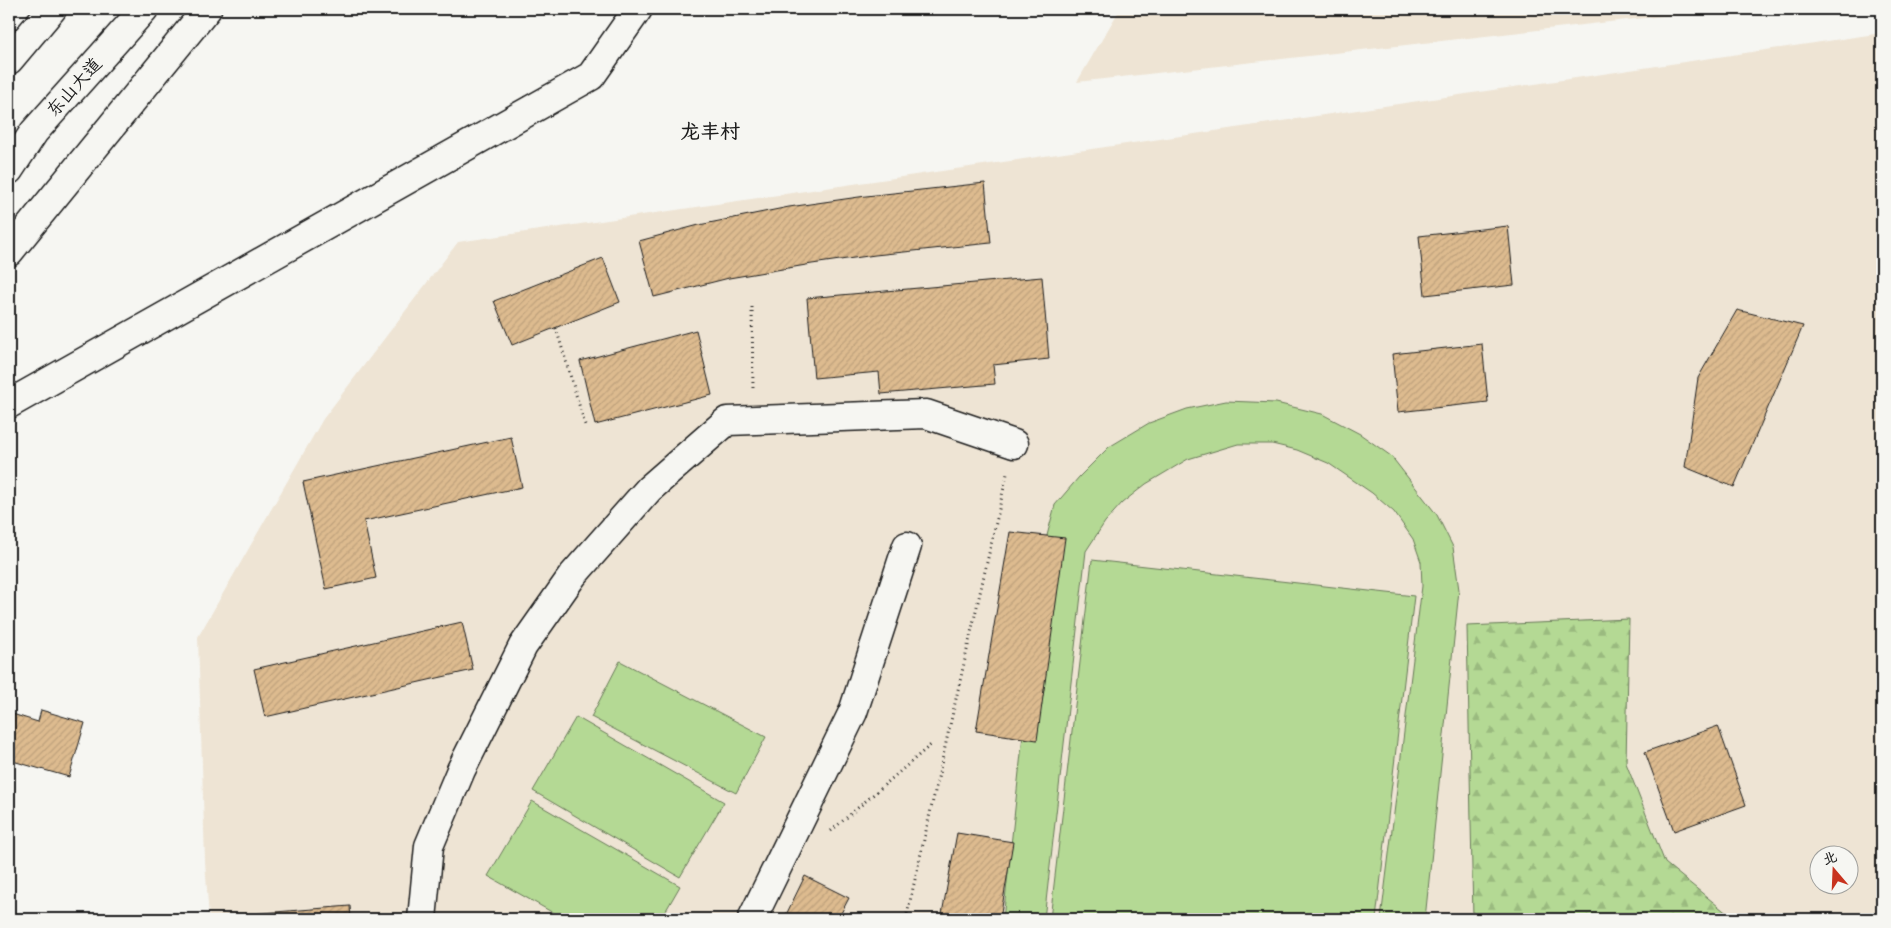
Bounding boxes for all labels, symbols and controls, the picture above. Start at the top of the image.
street label: 东山大道 [43,54,108,122]
district label: 龙丰村 [680,121,740,146]
north arrow [1808,846,1858,896]
text: 北 [1821,850,1840,870]

